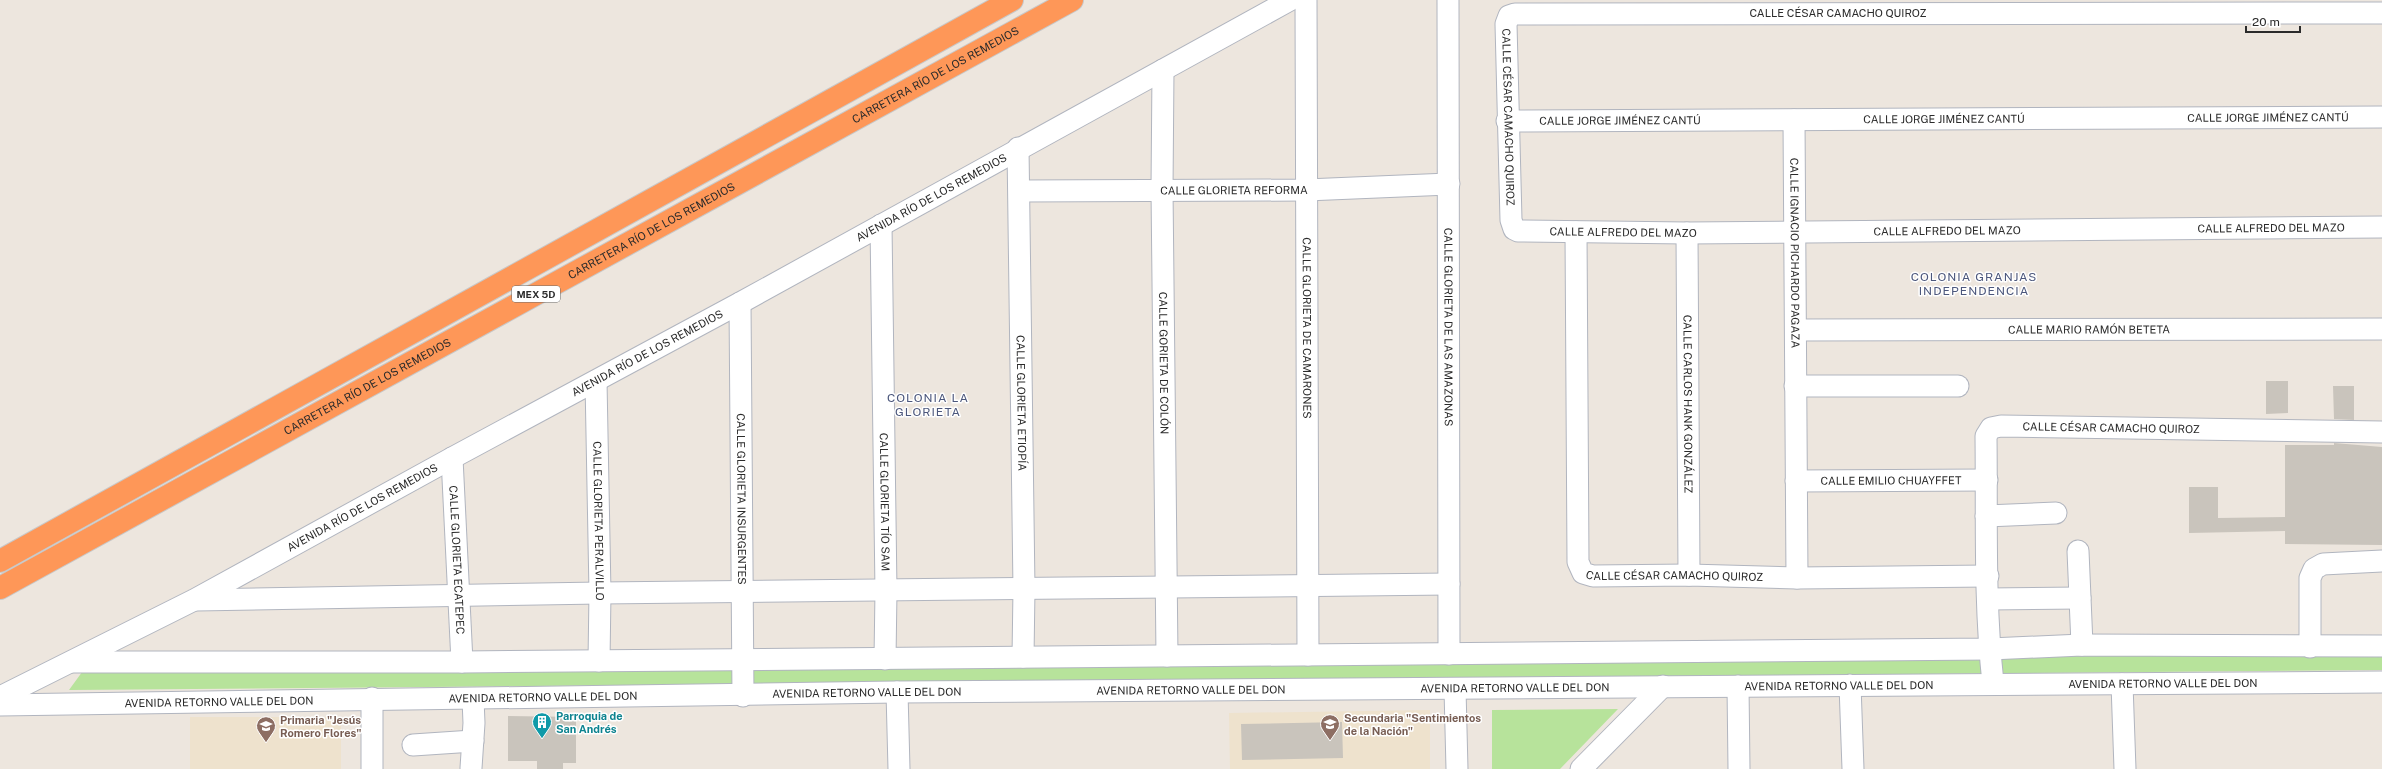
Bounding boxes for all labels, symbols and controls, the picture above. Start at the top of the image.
street label: CALLE CÉSAR CAMACHO QUIROZ [1749,6,1927,19]
scale bar [2246,8,2300,34]
text: 20 m [2252,15,2280,29]
street label: CARRETERA RÍO DE LOS REMEDIOS [850,24,1021,125]
street label: CALLE CÉSAR CAMACHO QUIROZ [1500,28,1517,206]
street label: CALLE JORGE JIMÉNEZ CANTÚ [2187,110,2349,124]
street label: CALLE JORGE JIMÉNEZ CANTÚ [1863,112,2025,125]
street label: CALLE JORGE JIMÉNEZ CANTÚ [1539,113,1701,127]
street label: AVENIDA RÍO DE LOS REMEDIOS [854,151,1009,244]
street label: CALLE IGNACIO PICHARDO PAGAZA [1788,158,1801,348]
street label: CARRETERA RÍO DE LOS REMEDIOS [566,180,737,281]
street label: CALLE GLORIETA REFORMA [1160,184,1308,197]
street label: CALLE ALFREDO DEL MAZO [2197,221,2345,235]
street label: CALLE ALFREDO DEL MAZO [1873,224,2021,237]
street label: CALLE ALFREDO DEL MAZO [1549,225,1697,239]
street label: CALLE GLORIETA DE LAS AMAZONAS [1442,228,1455,426]
street label: CALLE GLORIETA DE CAMARONES [1301,237,1313,419]
district label: COLONIA GRANJAS INDEPENDENCIA [1911,270,2037,298]
road number: MEX 5D [512,286,560,302]
street label: CALLE GORIETA DE COLÓN [1157,292,1172,434]
street label: AVENIDA RÍO DE LOS REMEDIOS [569,307,725,399]
street label: CALLE CARLOS HANK GONZÁLEZ [1681,315,1695,493]
street label: CALLE MARIO RAMÓN BETETA [2008,322,2170,336]
street label: CALLE GLORIETA ETIOPÍA [1015,335,1029,471]
street label: CARRETERA RÍO DE LOS REMEDIOS [282,336,453,437]
district label: COLONIA LA GLORIETA [887,391,969,419]
street label: CALLE GLORIETA INSURGENTES [735,413,748,585]
street label: CALLE CÉSAR CAMACHO QUIROZ [2022,420,2200,435]
street label: CALLE GLORIETA TÍO SAM [878,433,892,571]
street label: CALLE GLORIETA PERALVILLO [591,441,606,601]
street label: AVENIDA RÍO DE LOS REMEDIOS [285,461,440,554]
street label: CALLE EMILIO CHUAYFFET [1820,474,1962,487]
street label: CALLE GLORIETA ECATEPEC [447,485,467,635]
street label: CALLE CÉSAR CAMACHO QUIROZ [1584,568,1763,583]
street label: AVENIDA RETORNO VALLE DEL DON [2068,677,2258,690]
street label: AVENIDA RETORNO VALLE DEL DON [1744,679,1934,692]
street label: AVENIDA RETORNO VALLE DEL DON [1420,681,1610,694]
street label: AVENIDA RETORNO VALLE DEL DON [1096,683,1286,697]
street label: AVENIDA RETORNO VALLE DEL DON [772,686,962,700]
street label: AVENIDA RETORNO VALLE DEL DON [448,690,638,705]
street label: AVENIDA RETORNO VALLE DEL DON [124,694,314,709]
place label: Parroquia de San Andrés [556,710,623,735]
building icon: Parroquia de San Andrés [531,711,553,739]
place label: Secundaria "Sentimientos de la Nación" [1344,712,1481,737]
school or university icon: Secundaria "Sentimientos de la Nación" [1319,713,1341,741]
place label: Primaria "Jesús Romero Flores" [280,714,362,739]
school or university icon: Primaria "Jesús Romero Flores" [255,715,277,743]

